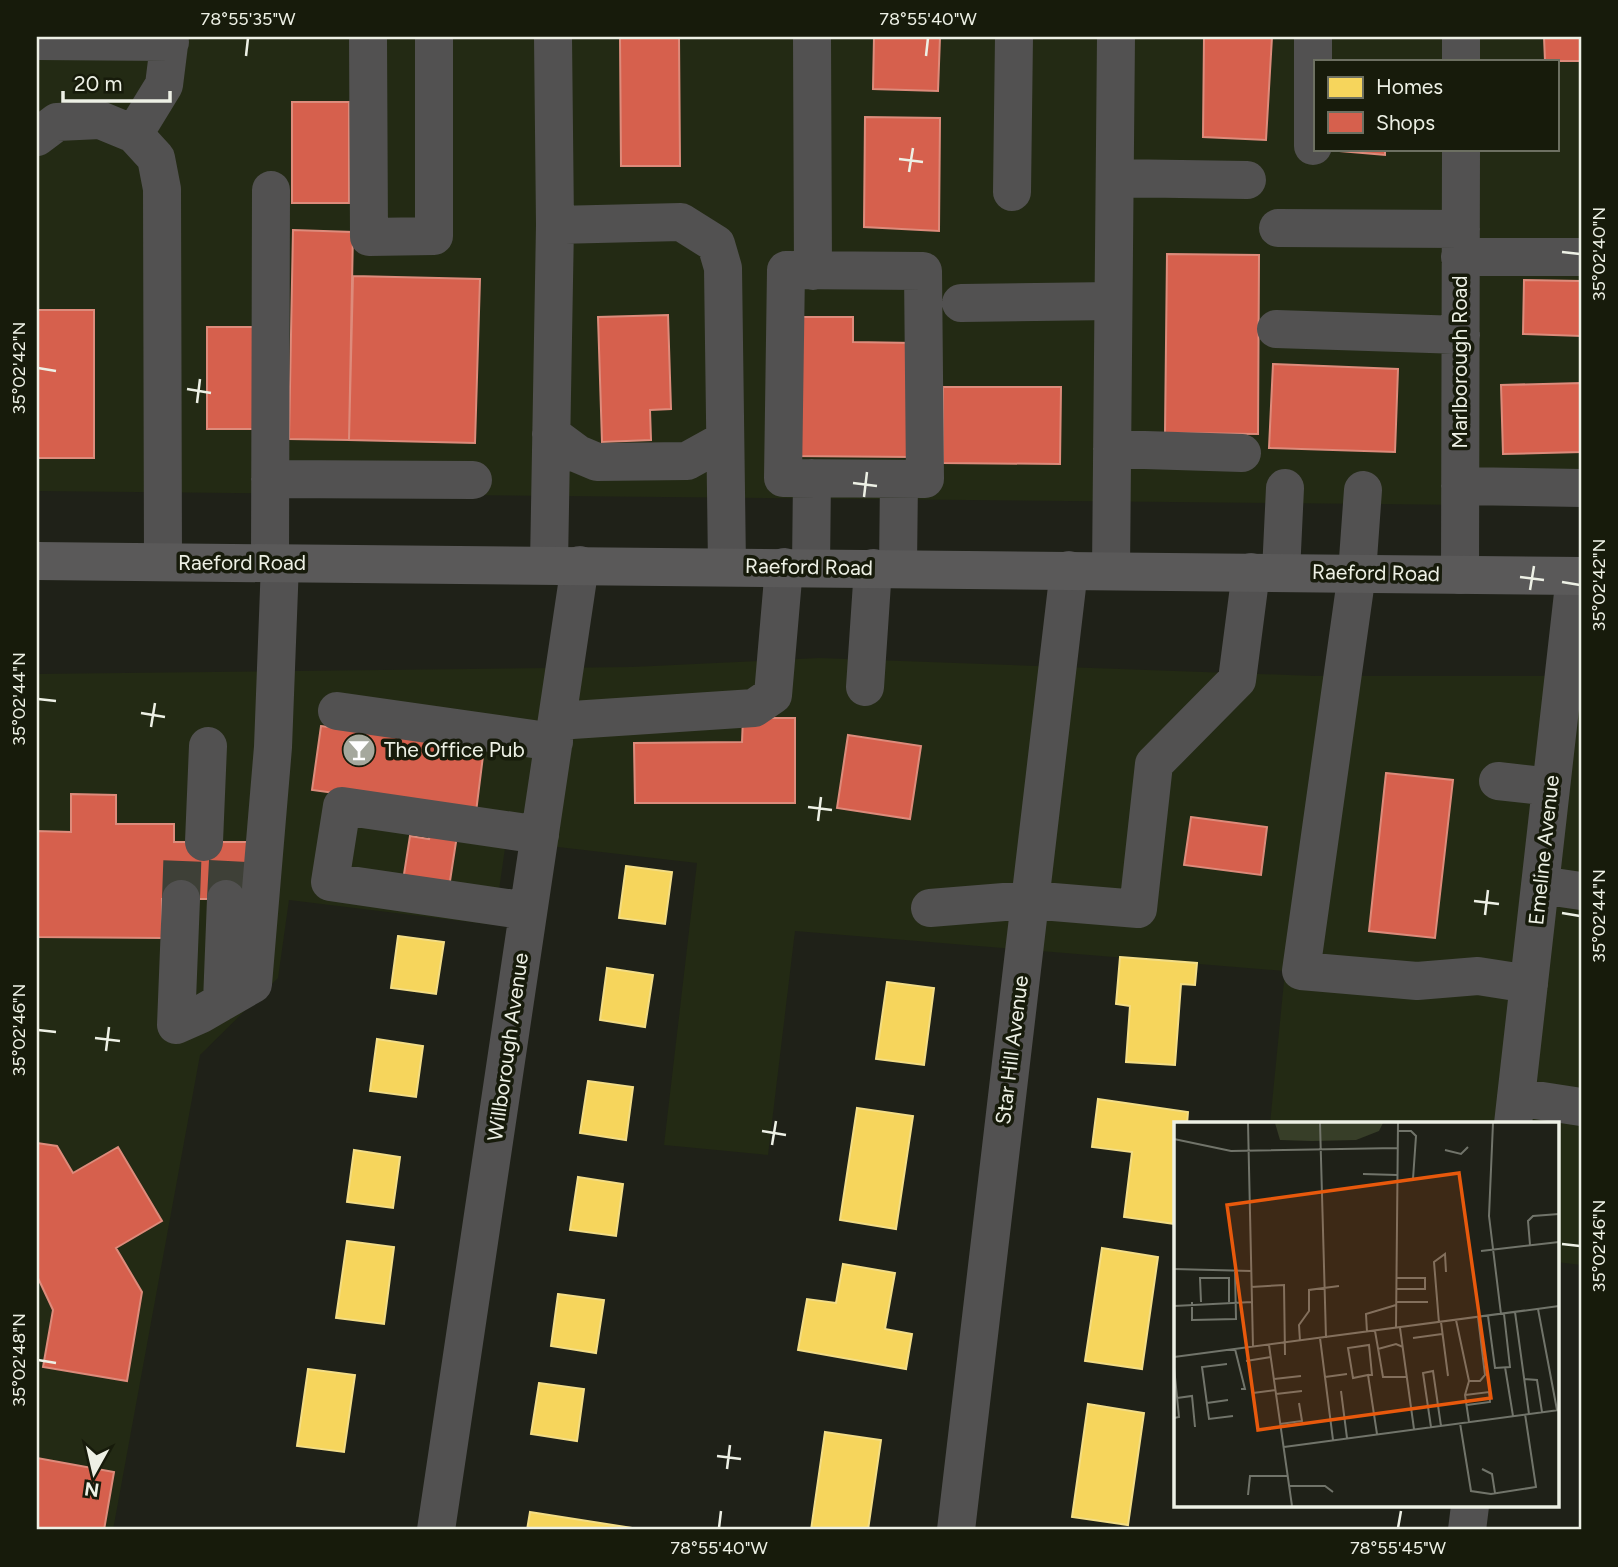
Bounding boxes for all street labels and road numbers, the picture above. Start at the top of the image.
street label: Marlborough Road [1447,275,1472,449]
street label: Raeford Road [178,550,306,575]
street label: Raeford Road [745,553,873,580]
street label: Raeford Road [1312,559,1440,586]
street label: Emeline Avenue [1523,774,1564,926]
street label: Willborough Avenue [482,951,533,1143]
street label: Star Hill Avenue [990,974,1033,1126]

